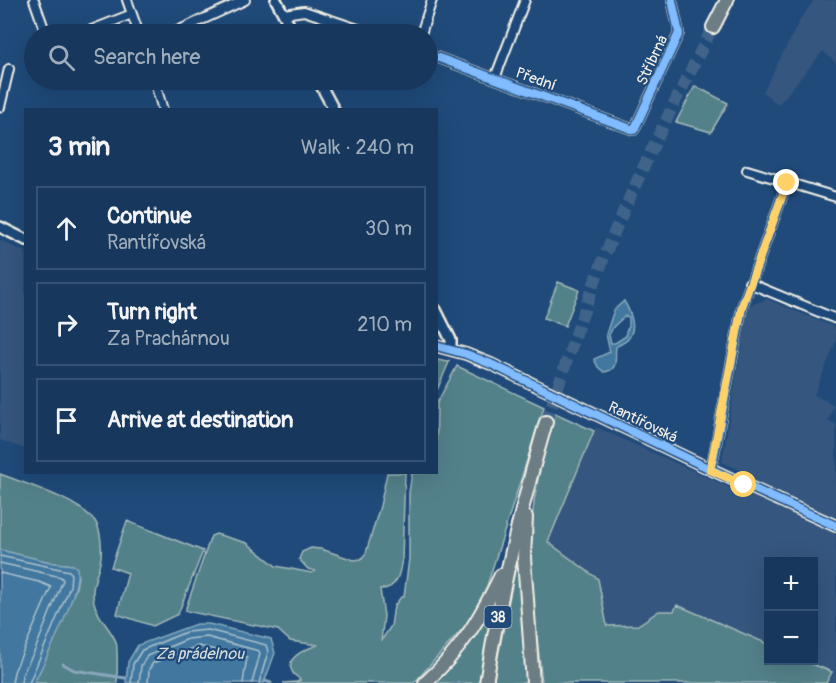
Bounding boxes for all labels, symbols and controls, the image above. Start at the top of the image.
search box [24,24,438,90]
street label: Stříbrná [633,32,672,88]
icon: search [45,41,78,74]
text: Search here [93,43,200,71]
street label: Přední [513,63,559,96]
text: 3 min [48,131,110,163]
text: Walk · 240 m [301,135,414,160]
route end [773,169,799,195]
text: Continue [107,202,191,230]
icon: ahead [50,212,83,245]
text: 30 m [365,216,412,241]
text: Rantířovská [107,230,206,255]
text: Turn right [107,298,197,326]
icon: right [50,308,83,341]
text: 210 m [357,312,412,337]
text: Za Prachárnou [107,326,230,351]
street label: Rantířovská [605,398,680,447]
icon: arrive [50,404,83,437]
text: Arrive at destination [107,406,293,434]
route start [730,471,756,497]
map controls [764,557,818,665]
button: + [764,557,818,611]
road number: 38 [484,606,512,628]
button: − [764,611,818,665]
water label: Za prádelnou [156,644,245,664]

